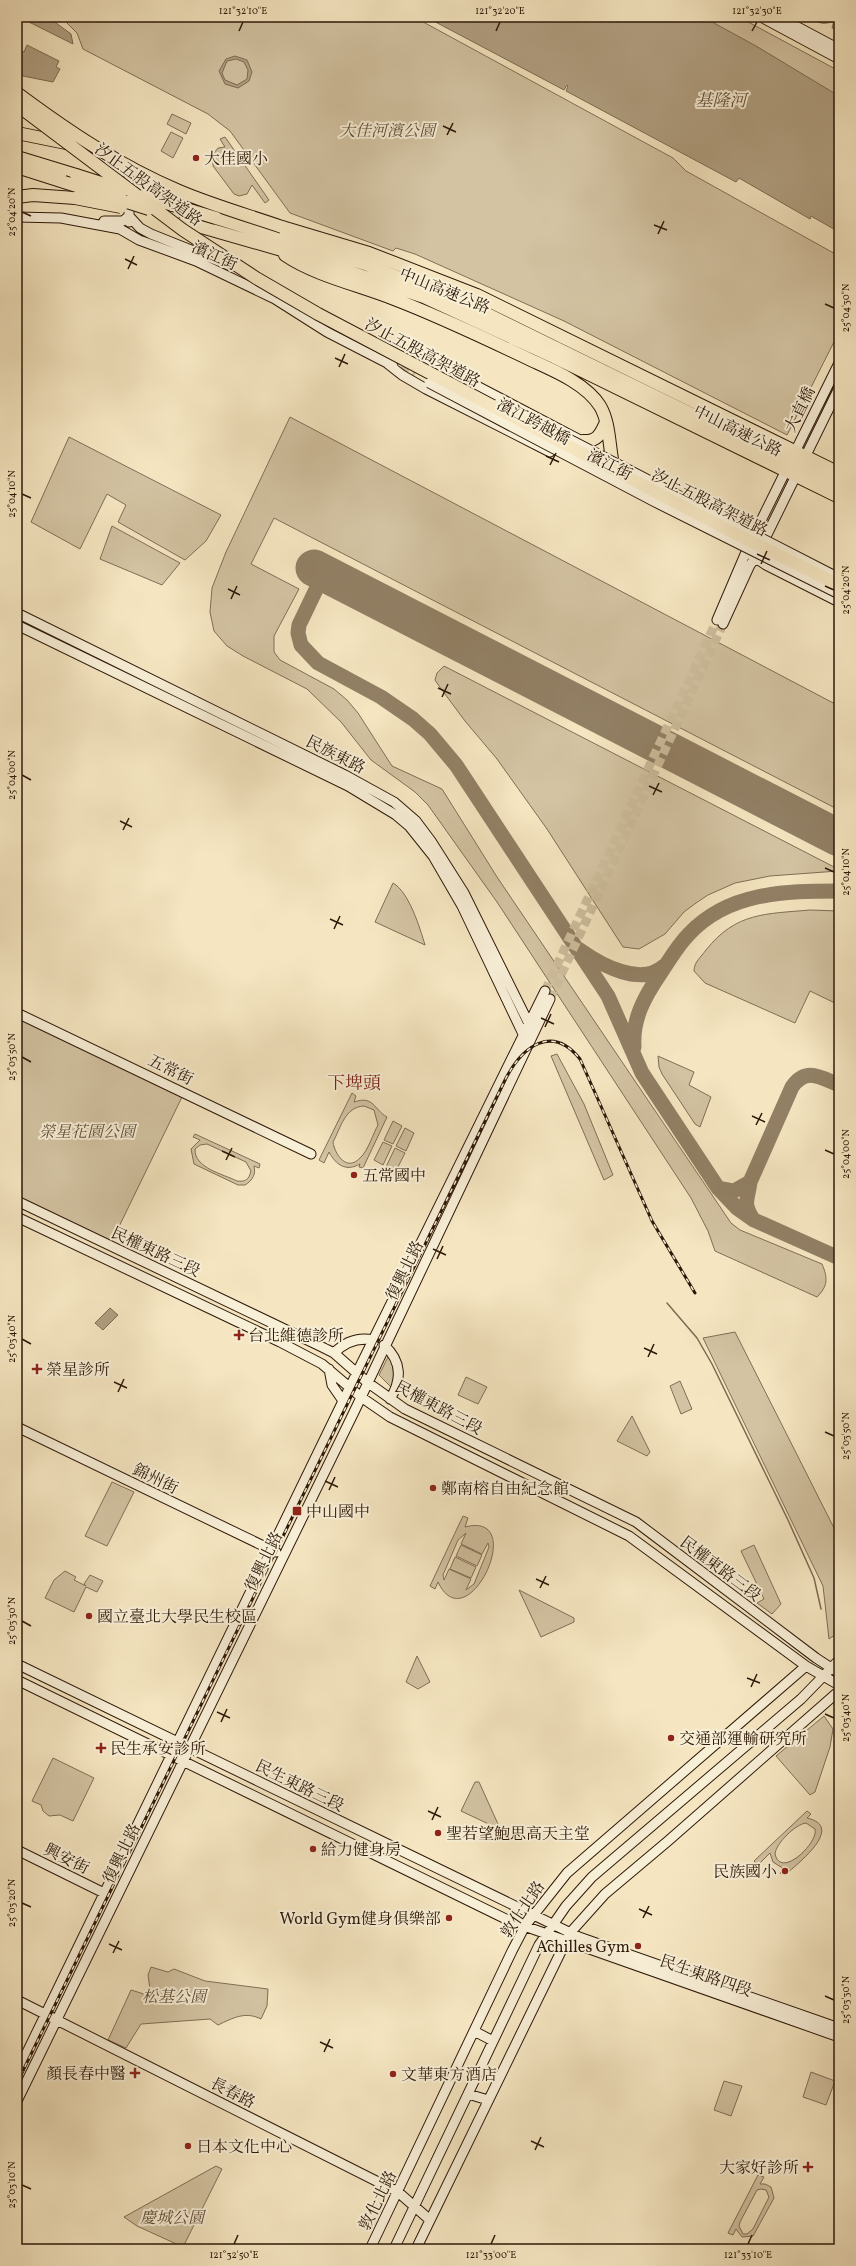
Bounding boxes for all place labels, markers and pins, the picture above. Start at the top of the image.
place label: 大佳國小 [204,149,268,171]
marker: 大佳國小 [191,153,201,163]
place label: 五常國中 [362,1166,426,1188]
marker: 五常國中 [349,1170,359,1180]
place label: 台北維德診所 [248,1326,344,1348]
marker: 台北維德診所 [233,1329,245,1341]
place label: 榮星診所 [46,1360,110,1382]
marker: 榮星診所 [31,1363,43,1375]
place label: 鄭南榕自由紀念館 [441,1479,569,1501]
marker: 鄭南榕自由紀念館 [428,1483,438,1493]
place label: 中山國中 [306,1502,370,1524]
marker: 中山國中 [291,1505,303,1517]
place label: 國立臺北大學民生校區 [97,1607,257,1629]
marker: 國立臺北大學民生校區 [84,1611,94,1621]
place label: 交通部運輸研究所 [679,1729,807,1751]
marker: 交通部運輸研究所 [666,1733,676,1743]
place label: 民生承安診所 [110,1739,206,1761]
marker: 民生承安診所 [95,1742,107,1754]
place label: 聖若望鮑思高天主堂 [446,1824,590,1846]
marker: 聖若望鮑思高天主堂 [433,1828,443,1838]
place label: 給力健身房 [321,1840,401,1862]
marker: 給力健身房 [308,1844,318,1854]
place label: 民族國小 [713,1862,777,1884]
marker: 民族國小 [780,1866,790,1876]
place label: World Gym健身俱樂部 [279,1909,441,1931]
marker: World Gym健身俱樂部 [444,1913,454,1923]
place label: Achilles Gym [536,1937,630,1959]
marker: Achilles Gym [633,1941,643,1951]
place label: 顏長春中醫 [46,2064,126,2086]
place label: 文華東方酒店 [401,2065,497,2087]
marker: 顏長春中醫 [129,2067,141,2079]
marker: 文華東方酒店 [388,2069,398,2079]
place label: 日本文化中心 [196,2137,292,2159]
marker: 日本文化中心 [183,2141,193,2151]
place label: 大家好診所 [719,2158,799,2180]
marker: 大家好診所 [802,2161,814,2173]

